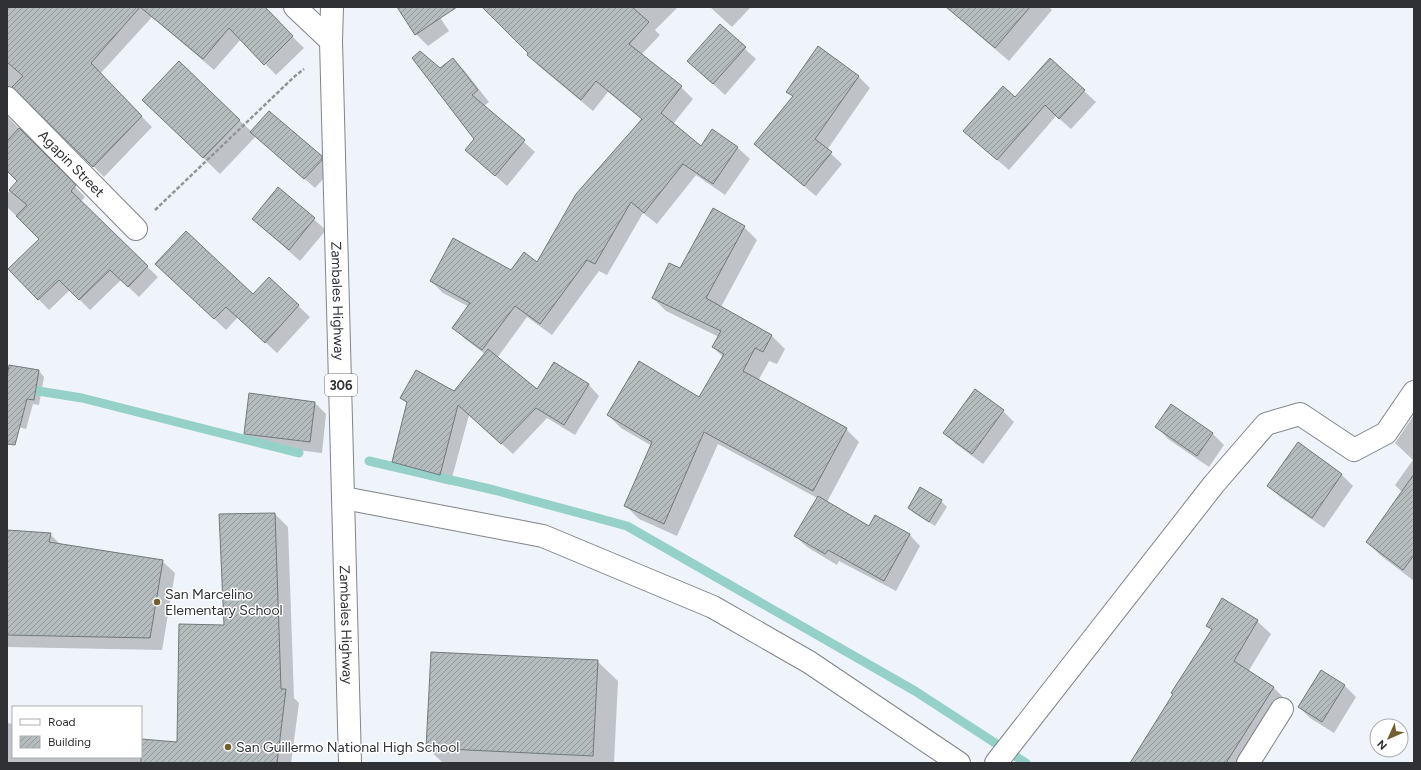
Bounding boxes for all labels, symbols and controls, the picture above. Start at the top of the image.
street label: Agapin Street [35,127,108,200]
street label: Zambales Highway [328,241,348,361]
road number: 306 [325,374,357,396]
street label: Zambales Highway [336,565,356,685]
place label: San Marcelino Elementary School [165,586,283,619]
marker: San Marcelino Elementary School [152,597,162,607]
legend [12,706,142,758]
text: Road [48,715,76,729]
north arrow [1369,718,1409,758]
text: Building [48,735,91,749]
text: N [1375,737,1390,752]
place label: San Guillermo National High School [236,739,459,756]
marker: San Guillermo National High School [223,742,233,752]

